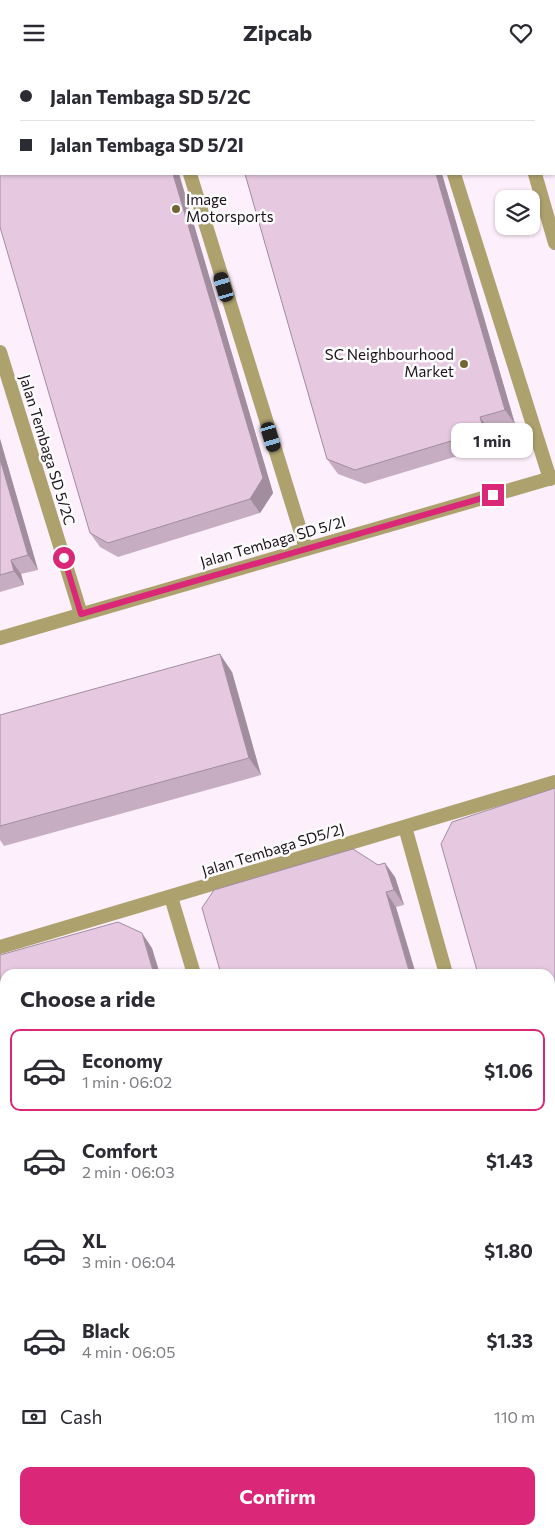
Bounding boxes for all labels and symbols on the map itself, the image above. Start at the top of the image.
place label: Image Motorsports [186,190,274,225]
marker: Image Motorsports [170,203,182,215]
car [212,270,235,304]
place label: SC Neighbourhood Market [325,345,454,380]
marker: SC Neighbourhood Market [458,358,470,370]
street label: Jalan Tembaga SD 5/2C [16,372,79,527]
car [259,420,282,454]
callout: 1 min [452,423,534,457]
route end [482,484,504,506]
street label: Jalan Tembaga SD 5/2I [198,512,348,570]
route start [53,547,75,569]
street label: Jalan Tembaga SD5/2J [199,819,346,879]

